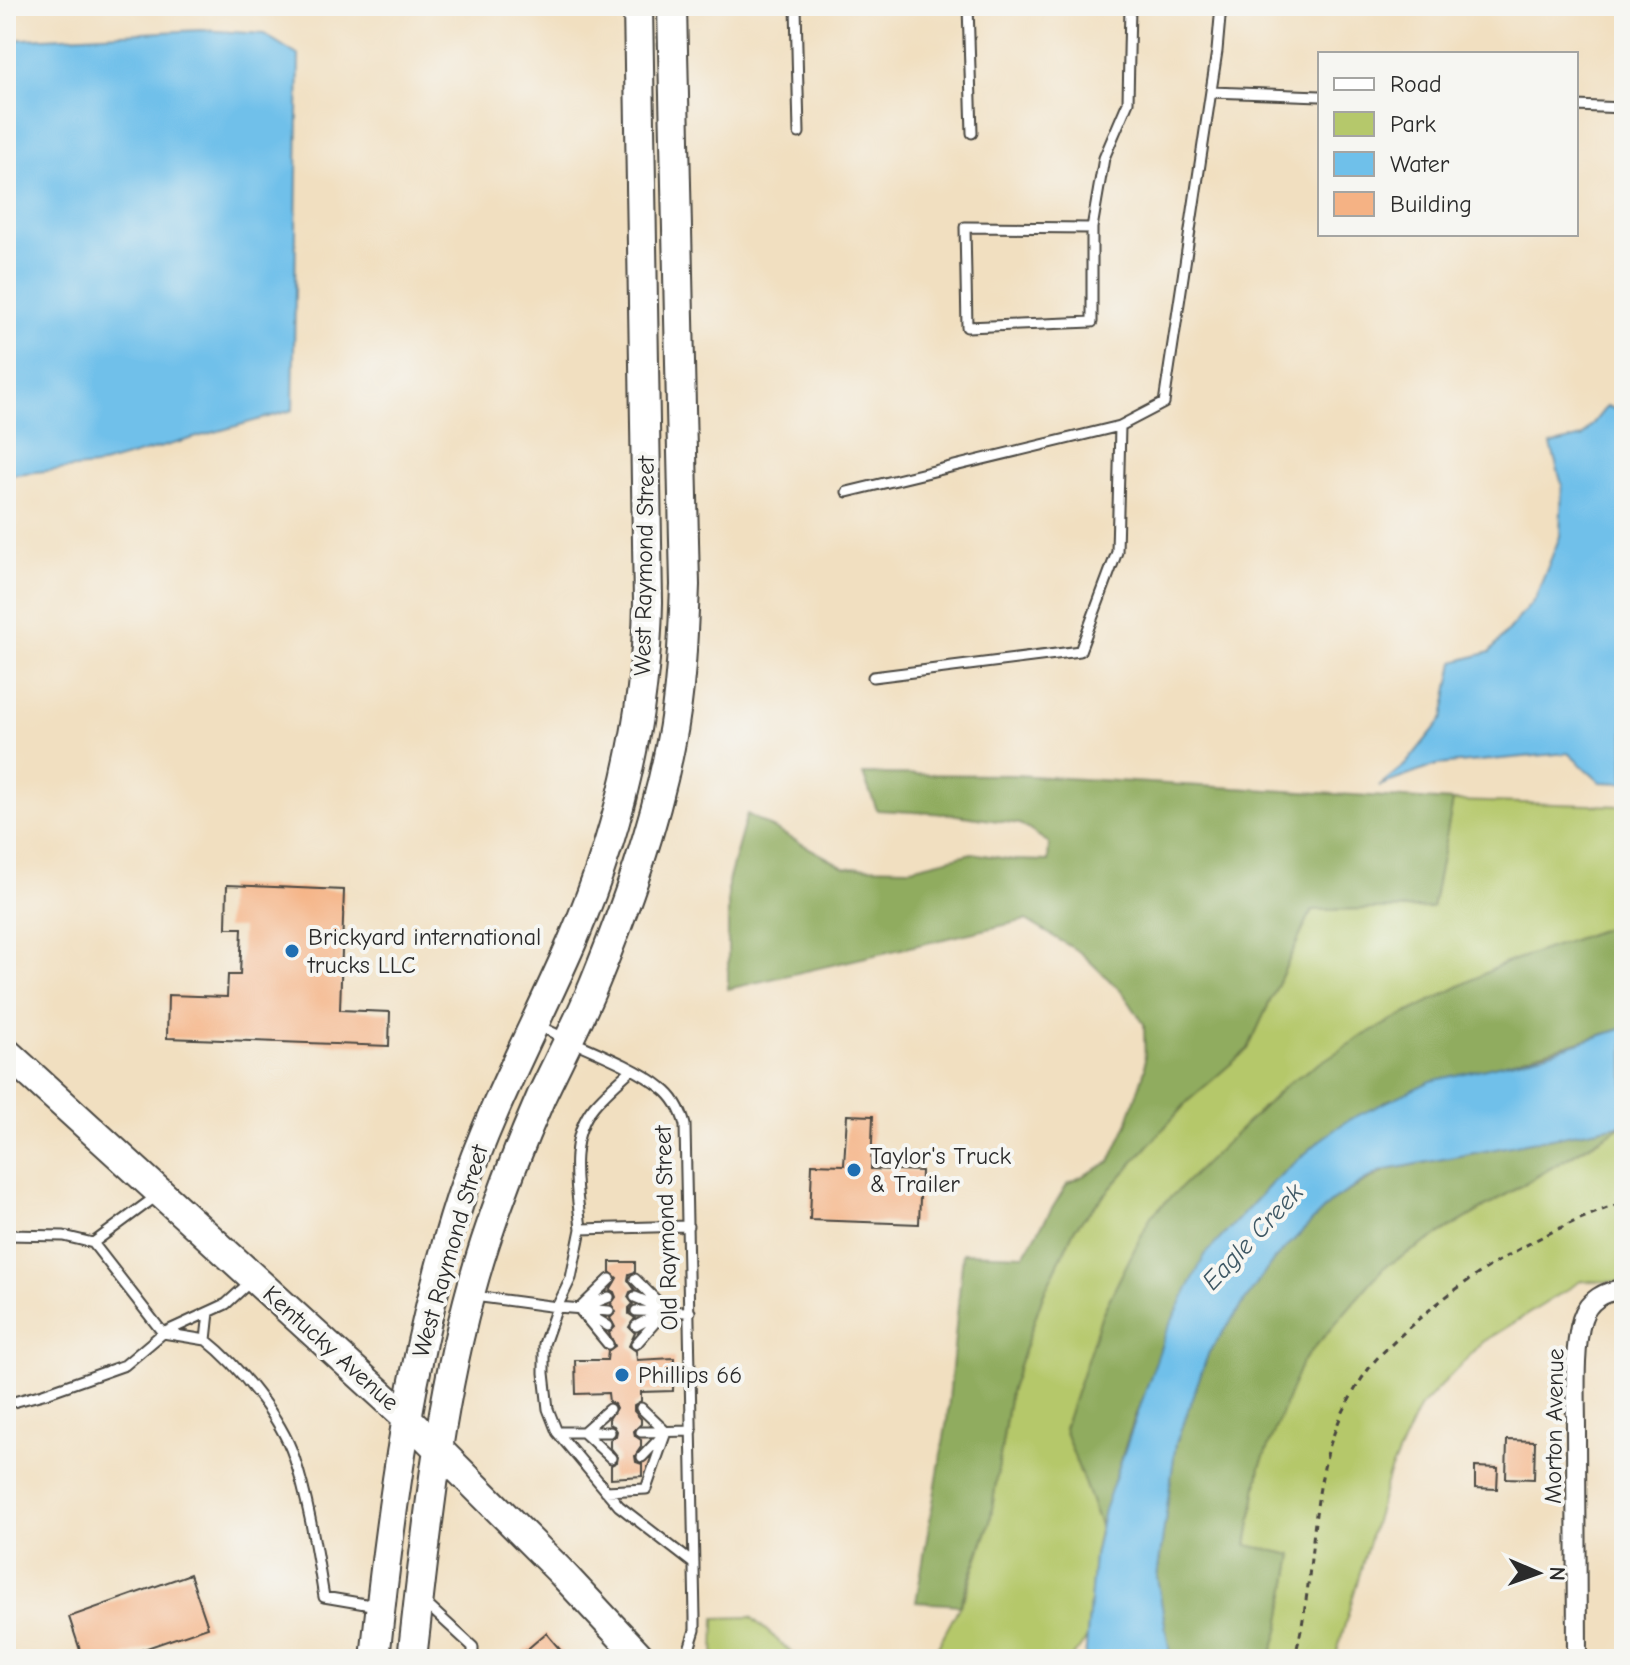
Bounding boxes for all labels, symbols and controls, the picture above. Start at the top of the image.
legend [1318,52,1578,236]
text: Road [1390,70,1442,98]
text: Park [1390,110,1436,138]
text: Water [1390,150,1450,178]
text: Building [1390,190,1472,218]
street label: West Raymond Street [628,455,660,676]
place label: Brickyard international trucks LLC [307,923,541,979]
marker: Brickyard international trucks LLC [283,942,301,960]
street label: Old Raymond Street [648,1124,684,1331]
street label: West Raymond Street [406,1140,494,1361]
place label: Taylor's Truck & Trailer [870,1142,1011,1198]
marker: Taylor's Truck & Trailer [845,1161,863,1179]
water label: Eagle Creek [1196,1177,1310,1296]
street label: Kentucky Avenue [257,1280,405,1416]
street label: Morton Avenue [1539,1348,1569,1504]
place label: Phillips 66 [638,1361,742,1389]
marker: Phillips 66 [613,1366,631,1384]
north arrow [1498,1533,1578,1613]
text: N [1544,1566,1570,1581]

